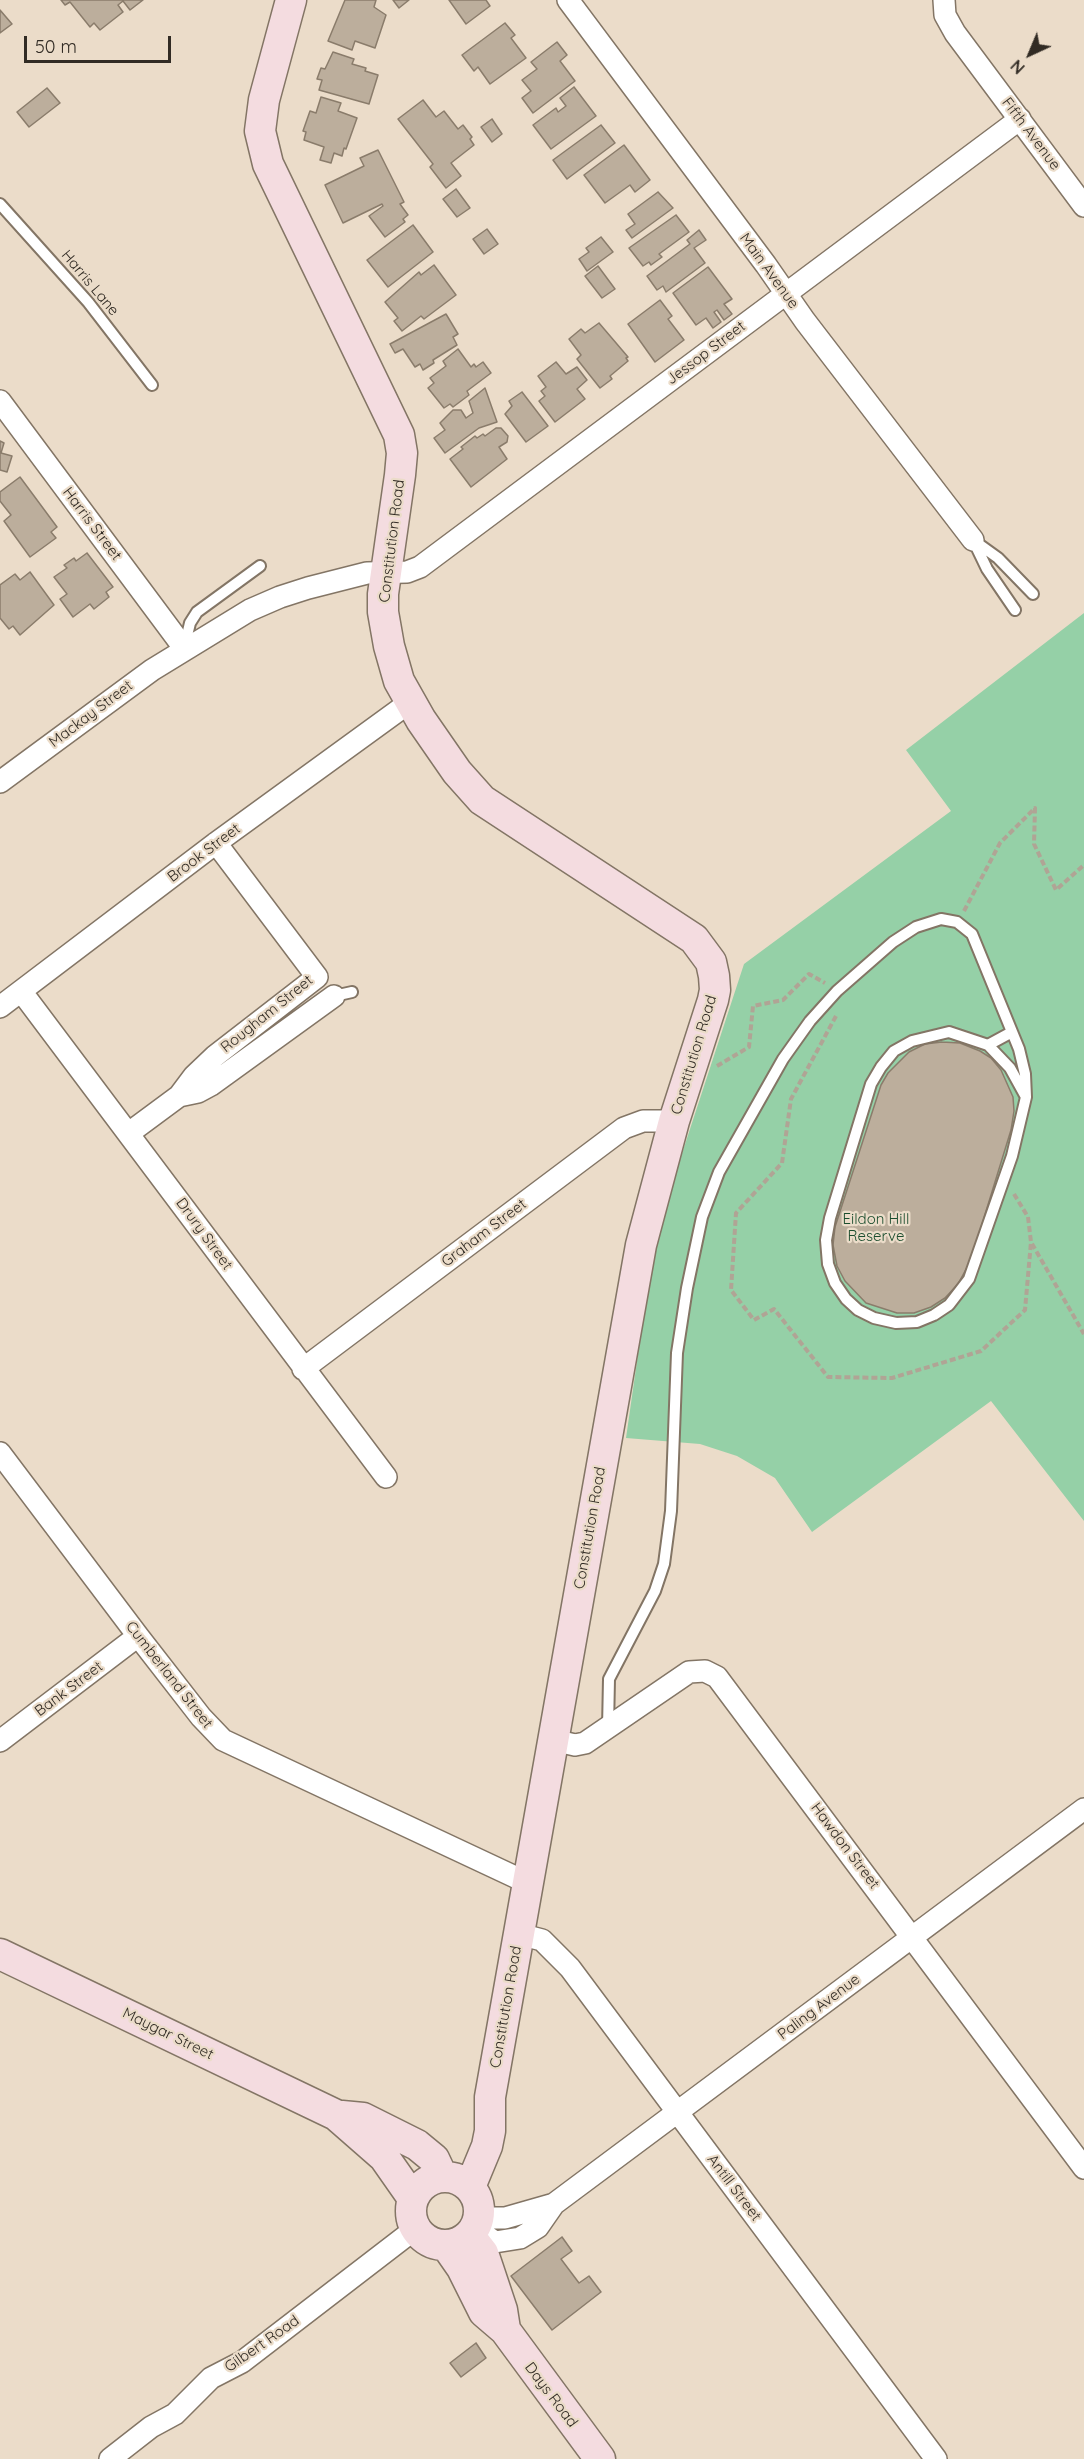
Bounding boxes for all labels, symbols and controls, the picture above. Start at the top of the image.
scale bar [27,24,174,62]
north arrow [1000,24,1060,84]
text: 50 m [35,35,77,58]
text: N [1006,56,1029,78]
street label: Fifth Avenue [998,94,1064,174]
street label: Main Avenue [736,230,802,312]
street label: Harris Lane [57,247,123,319]
street label: Jessop Street [663,317,749,389]
street label: Constitution Road [376,478,408,604]
street label: Harris Street [59,484,125,564]
street label: Mackay Street [46,677,136,751]
street label: Brook Street [164,820,244,886]
street label: Rougham Street [217,971,317,1057]
street label: Constitution Road [667,993,721,1117]
street label: Drury Street [172,1195,236,1273]
street label: Graham Street [438,1195,530,1271]
park label: Eildon Hill Reserve [843,1210,909,1245]
street label: Constitution Road [570,1465,610,1591]
street label: Cumberland Street [122,1618,216,1732]
street label: Bank Street [31,1658,107,1720]
street label: Hawdon Street [807,1799,883,1893]
street label: Constitution Road [486,1944,526,2070]
street label: Paling Avenue [774,1970,864,2044]
street label: Maygar Street [120,2004,216,2064]
street label: Antill Street [703,2151,765,2225]
street label: Gilbert Road [221,2312,303,2376]
street label: Days Road [521,2359,581,2431]

